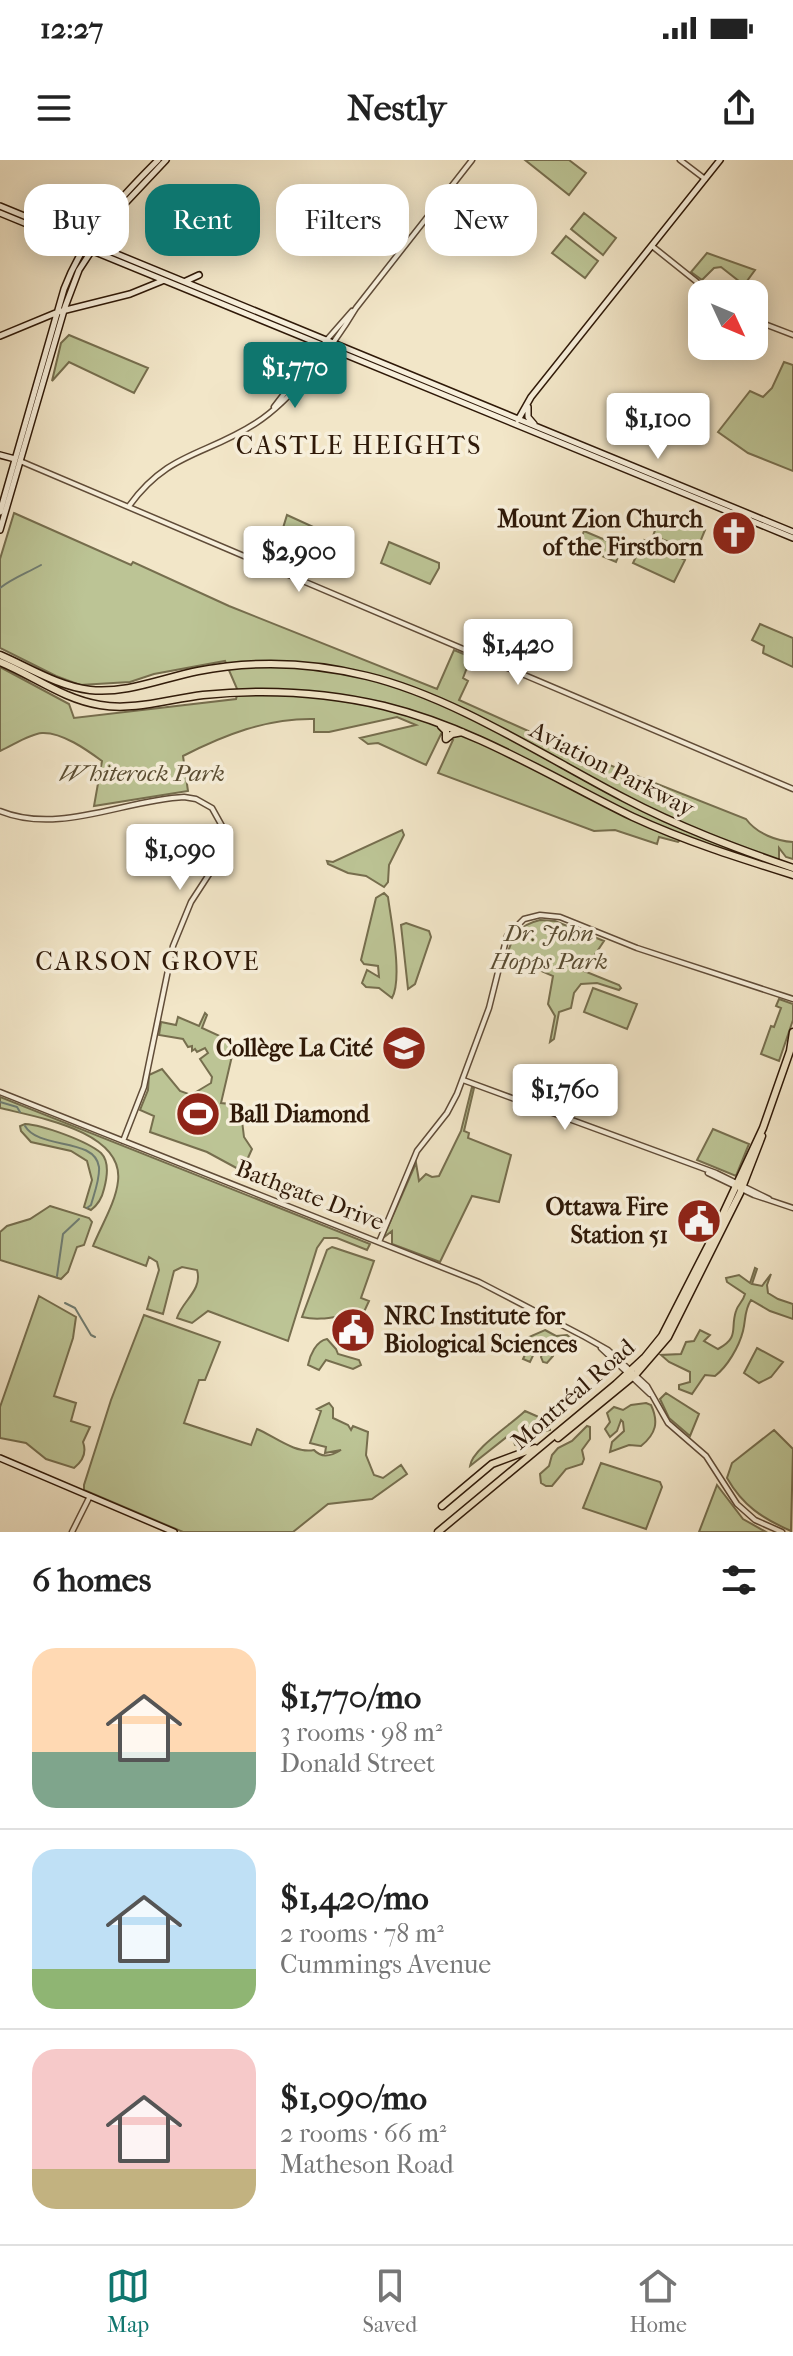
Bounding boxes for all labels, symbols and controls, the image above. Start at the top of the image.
text: 12:27 [40,11,103,46]
icon: menu [32,86,76,130]
icon: share [717,86,761,130]
text: Nestly [347,87,446,129]
chip: Buy [24,184,129,256]
chip: Rent [145,184,260,256]
chip: Filters [276,184,409,256]
chip: New [425,184,537,256]
north arrow [688,280,768,360]
map controls [688,280,768,360]
pin: $1,770 [230,342,360,410]
text: $1,770 [262,352,328,383]
pin: $1,100 [593,393,723,461]
text: $1,100 [625,403,691,434]
district label: CASTLE HEIGHTS [236,430,482,461]
place label: Mount Zion Church of the Firstborn [497,505,704,561]
church icon: Mount Zion Church of the Firstborn [710,509,758,557]
pin: $2,900 [234,526,364,594]
text: $2,900 [262,536,336,567]
pin: $1,420 [453,619,583,687]
text: $1,420 [482,629,554,660]
street label: Aviation Parkway [524,715,700,823]
park label: Whiterock Park [59,759,225,787]
pin: $1,090 [115,824,245,892]
text: $1,090 [144,834,216,865]
park label: Dr. John Hopps Park [489,919,608,975]
district label: CARSON GROVE [35,946,261,977]
school or university icon: Collège La Cité [380,1024,428,1072]
place label: Collège La Cité [216,1034,373,1062]
pin: $1,760 [500,1064,630,1132]
text: $1,760 [531,1074,599,1105]
sports icon: Ball Diamond [174,1090,222,1138]
place label: Ball Diamond [229,1100,370,1128]
street label: Bathgate Drive [232,1154,388,1236]
place label: Ottawa Fire Station 51 [546,1193,668,1249]
public building icon: Ottawa Fire Station 51 [675,1197,723,1245]
place label: NRC Institute for Biological Sciences [384,1302,578,1358]
public building icon: NRC Institute for Biological Sciences [329,1306,377,1354]
street label: Montréal Road [506,1332,641,1455]
icon: filters [717,1558,761,1602]
text: 6 homes [32,1560,151,1600]
text: $1,770/mo [280,1677,421,1717]
icon: home [96,1680,192,1776]
text: 3 rooms · 98 m² [280,1717,442,1748]
text: Donald Street [280,1748,435,1779]
text: $1,420/mo [280,1878,429,1918]
icon: home [96,1881,192,1977]
text: 2 rooms · 78 m² [280,1918,444,1949]
text: Cummings Avenue [280,1949,491,1980]
text: $1,090/mo [280,2078,427,2118]
icon: home [96,2081,192,2177]
text: 2 rooms · 66 m² [280,2118,446,2149]
text: Matheson Road [280,2149,454,2180]
tab: Map [106,2264,150,2338]
tab: Saved [363,2264,417,2338]
tab: Home [630,2264,687,2338]

